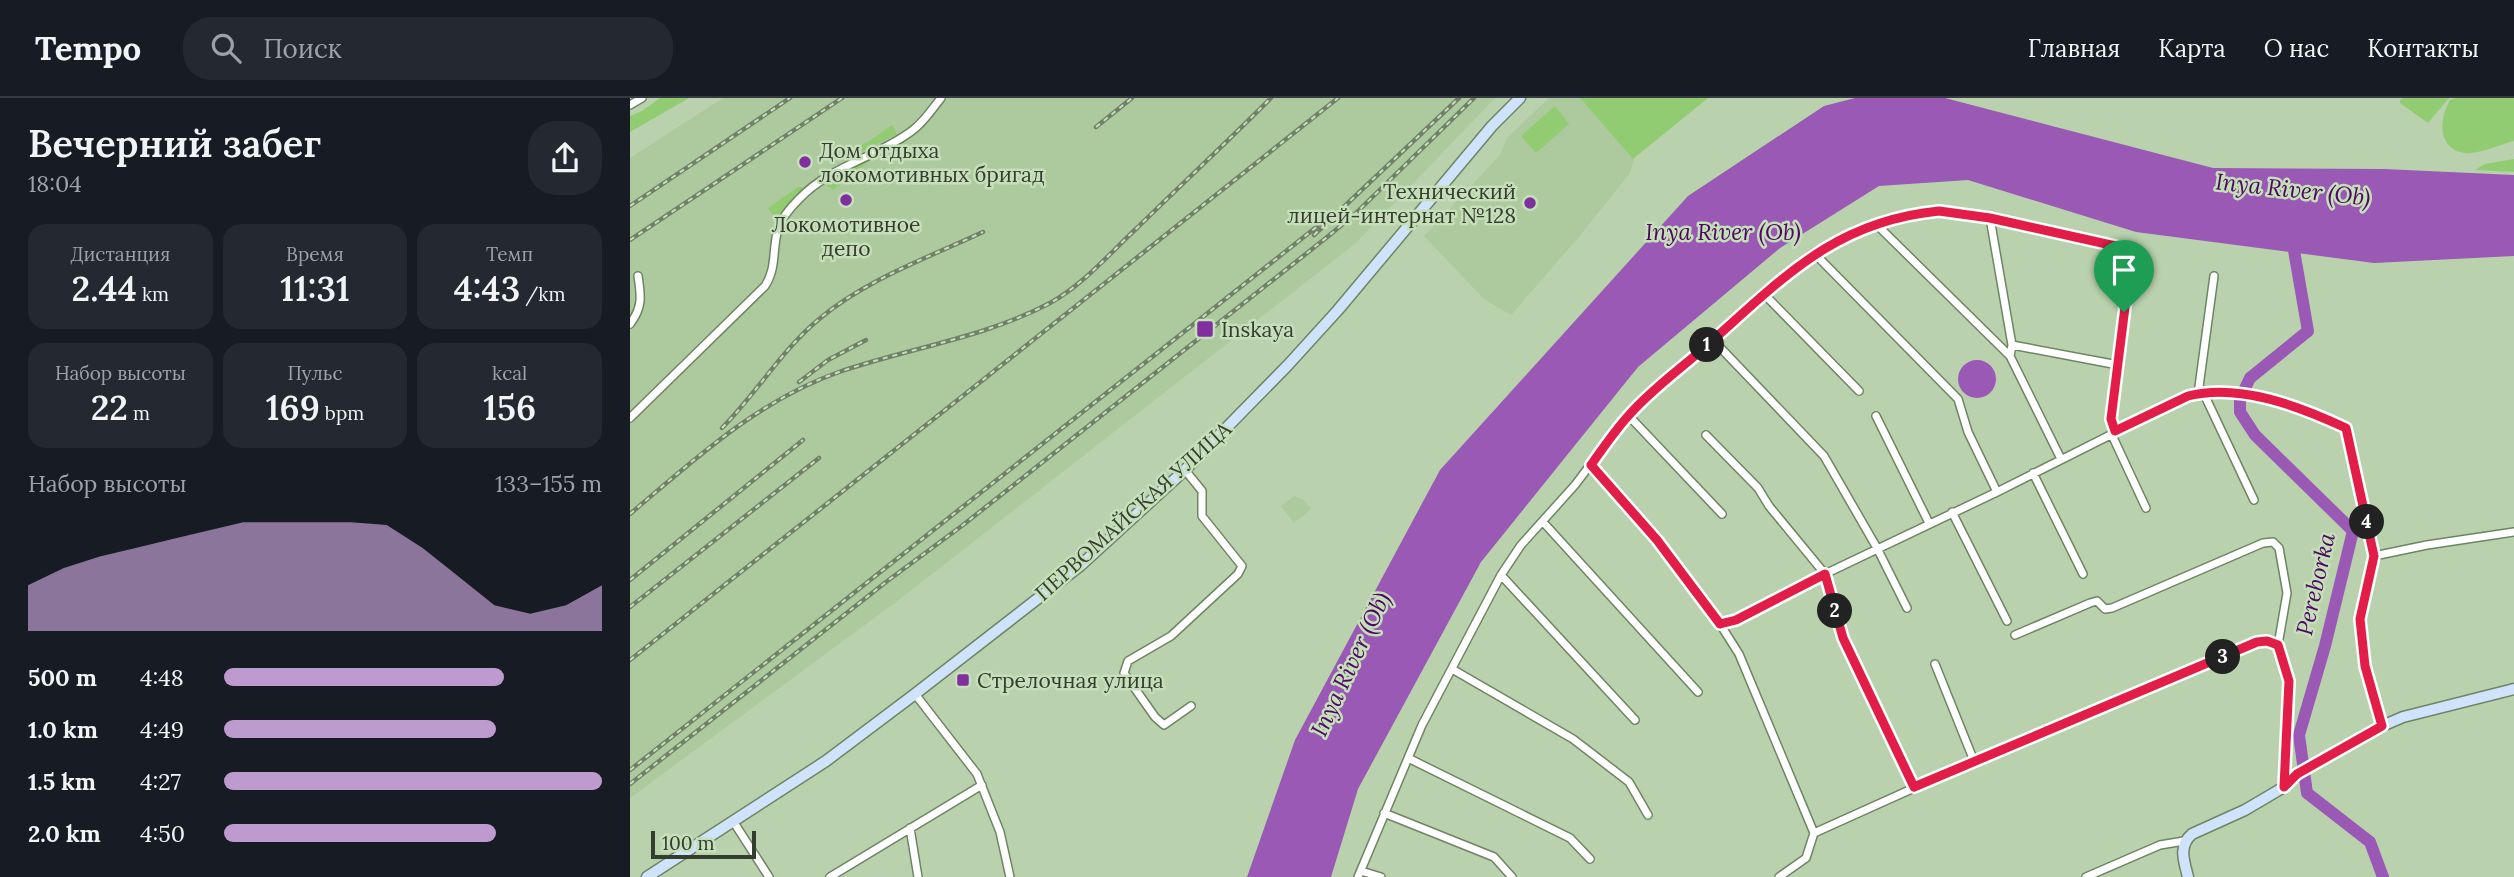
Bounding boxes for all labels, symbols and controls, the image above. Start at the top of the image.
search box [183,17,673,80]
text: Tempo [35,27,141,69]
icon: search [207,29,245,67]
text: Поиск [263,32,342,65]
text: Главная [2028,33,2120,64]
text: Карта [2158,33,2226,64]
text: О нас [2264,33,2329,64]
text: Контакты [2367,33,2479,64]
text: Вечерний забег [28,119,321,167]
button: share [528,121,602,195]
place label: Дом отдыха локомотивных бригад [819,137,1044,188]
marker: Дом отдыха локомотивных бригад [797,154,813,170]
water label: Inya River (Ob) [2214,166,2372,213]
text: 18:04 [28,169,82,198]
place label: Технический лицей-интернат №128 [1287,178,1516,229]
marker: Локомотивное депо [838,192,854,208]
marker: Технический лицей-интернат №128 [1522,195,1538,211]
place label: Локомотивное депо [772,211,920,262]
water label: Inya River (Ob) [1645,217,1801,247]
pin [2094,240,2154,312]
text: Дистанция [70,242,170,266]
text: Время [286,242,344,266]
text: Темп [486,242,533,266]
icon: arrive [2105,251,2143,289]
text: 2.44 [72,266,137,311]
text: 11:31 [280,266,350,311]
text: 4:43 [454,266,520,311]
text: km [137,282,169,306]
text: /km [520,282,566,306]
place label: Inskaya [1221,316,1294,343]
marker: Inskaya [1195,319,1215,339]
pin: 1 [1690,328,1724,362]
text: 1 [1703,332,1710,356]
text: Набор высоты [55,361,186,385]
text: Пульс [287,361,343,385]
text: kcal [492,361,527,385]
text: 22 [91,385,128,430]
text: 169 [266,385,320,430]
text: 156 [483,385,536,430]
text: m [128,401,150,425]
text: bpm [320,401,364,425]
street label: ПЕРВОМАЙСКАЯ УЛИЦА [1029,415,1237,606]
text: Набор высоты [28,469,186,498]
text: 133–155 m [495,469,602,498]
pin: 4 [2350,504,2384,540]
text: 4 [2361,509,2372,533]
water label: Pereborka [2289,530,2341,638]
water label: Inya River (Ob) [1304,587,1397,741]
pin: 2 [1818,594,1852,628]
text: 2 [1829,598,1840,622]
pin: 3 [2206,640,2240,674]
text: 3 [2217,644,2228,668]
text: 500 m [28,663,97,692]
text: 4:48 [140,663,184,692]
place label: Стрелочная улица [977,667,1164,694]
marker: Стрелочная улица [955,672,971,688]
text: 1.0 km [28,715,98,744]
text: 4:49 [140,715,184,744]
text: 1.5 km [28,767,96,796]
text: 4:27 [140,767,181,796]
text: 2.0 km [28,819,101,848]
text: 4:50 [140,819,185,848]
scale bar [651,828,756,860]
text: 100 m [662,831,715,855]

